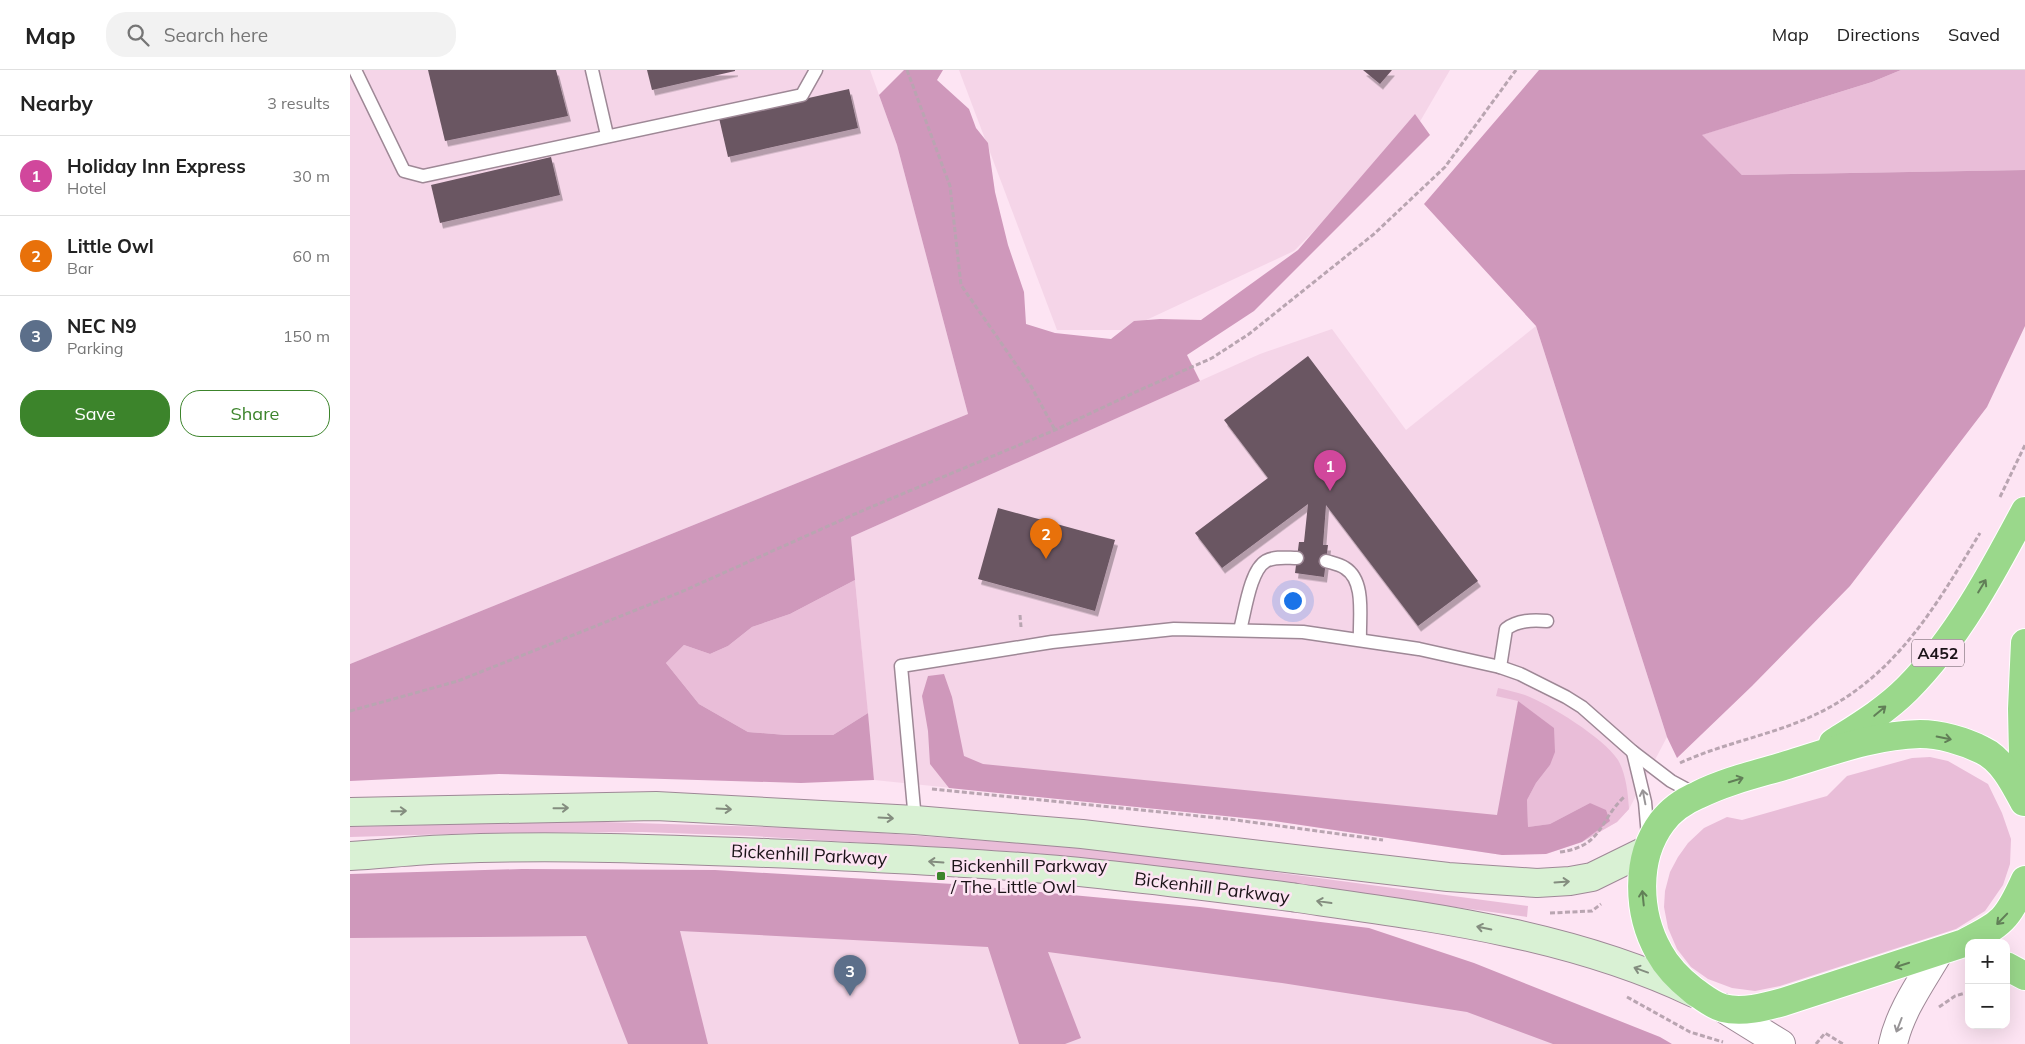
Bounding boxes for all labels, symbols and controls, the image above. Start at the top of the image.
search box [106,12,456,57]
text: Map [25,20,76,50]
icon: search [124,21,152,49]
text: Search here [164,23,268,47]
text: Map [1772,23,1809,46]
text: Directions [1837,23,1920,46]
text: Saved [1948,23,2000,46]
text: Nearby [20,90,93,116]
text: 3 results [267,93,330,113]
text: Holiday Inn Express [67,154,246,178]
text: 1 [31,166,41,186]
text: 30 m [293,166,330,186]
text: Hotel [67,178,106,198]
text: Little Owl [67,234,154,258]
text: 2 [31,246,41,266]
text: 60 m [293,246,330,266]
text: Bar [67,258,93,278]
text: NEC N9 [67,314,137,338]
text: 3 [31,326,41,346]
text: 150 m [283,326,330,346]
text: Parking [67,338,124,358]
button: Save [20,390,170,437]
button: Share [180,390,330,437]
pin: 1 [1314,450,1346,491]
pin: 2 [1030,518,1062,559]
one-way arrow [1977,580,1987,594]
your location [1280,588,1306,614]
road number: A452 [1912,640,1964,666]
one-way arrow [1873,706,1886,717]
one-way arrow [1935,733,1951,743]
one-way arrow [1728,775,1744,785]
one-way arrow [1638,789,1648,805]
one-way arrow [553,803,569,812]
one-way arrow [715,805,731,814]
one-way arrow [390,806,406,816]
one-way arrow [878,813,894,822]
street label: Bickenhill Parkway [730,839,888,870]
place label: Bickenhill Parkway / The Little Owl [950,854,1108,898]
one-way arrow [928,857,944,866]
street label: Bickenhill Parkway [1133,867,1291,908]
marker: Bickenhill Parkway / The Little Owl [935,870,947,882]
one-way arrow [1553,877,1569,887]
one-way arrow [1638,890,1648,906]
one-way arrow [1316,897,1332,907]
one-way arrow [1996,913,2008,925]
one-way arrow [1477,923,1493,932]
map controls [1965,939,2010,1029]
button: + [1965,939,2010,984]
pin: 3 [834,955,866,996]
one-way arrow [1894,960,1910,970]
one-way arrow [1634,965,1649,974]
button: − [1965,984,2010,1029]
one-way arrow [1893,1018,1902,1033]

